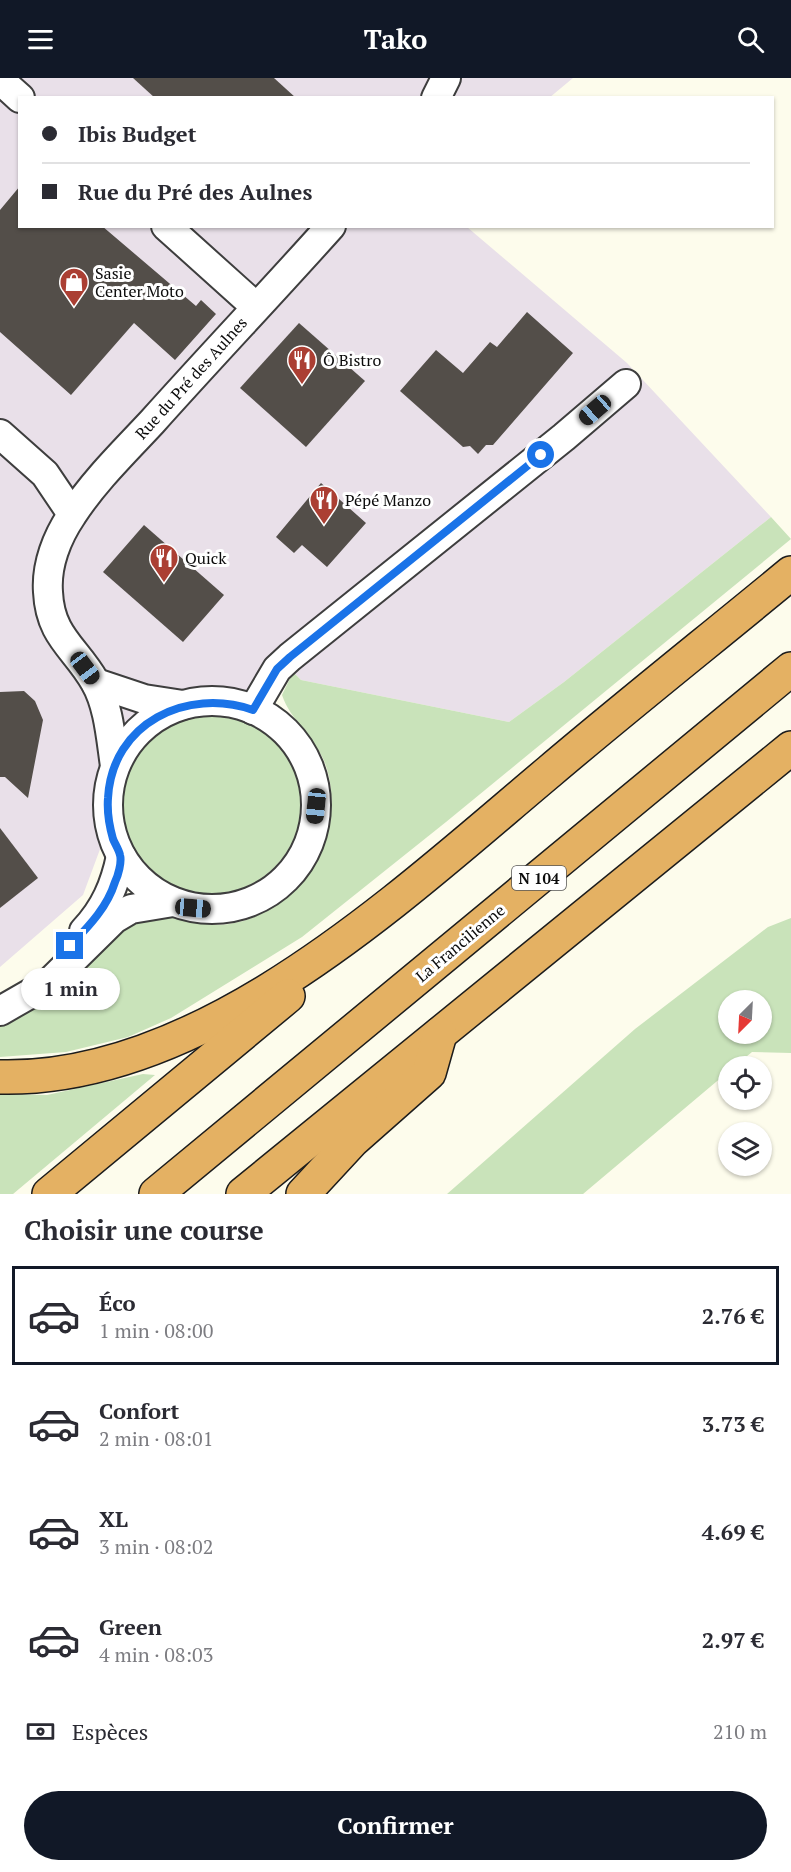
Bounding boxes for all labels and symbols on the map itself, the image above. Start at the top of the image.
place label: Sasie Center Moto [95,262,184,302]
shop icon: Sasie Center Moto [58,266,90,308]
street label: Rue du Pré des Aulnes [130,312,252,444]
restaurant icon: Ô Bistro [286,344,318,386]
place label: Ô Bistro [323,349,381,371]
car [576,391,614,429]
route start [527,441,554,468]
restaurant icon: Pépé Manzo [308,484,340,526]
place label: Pépé Manzo [345,489,431,511]
restaurant icon: Quick [148,542,180,584]
place label: Quick [185,547,227,569]
car [67,648,103,688]
car [305,787,327,825]
road number: N 104 [512,866,566,890]
car [174,897,212,919]
street label: La Francilienne [411,899,509,987]
route end [56,932,83,959]
callout: 1 min [20,967,119,1009]
north arrow [718,990,772,1044]

